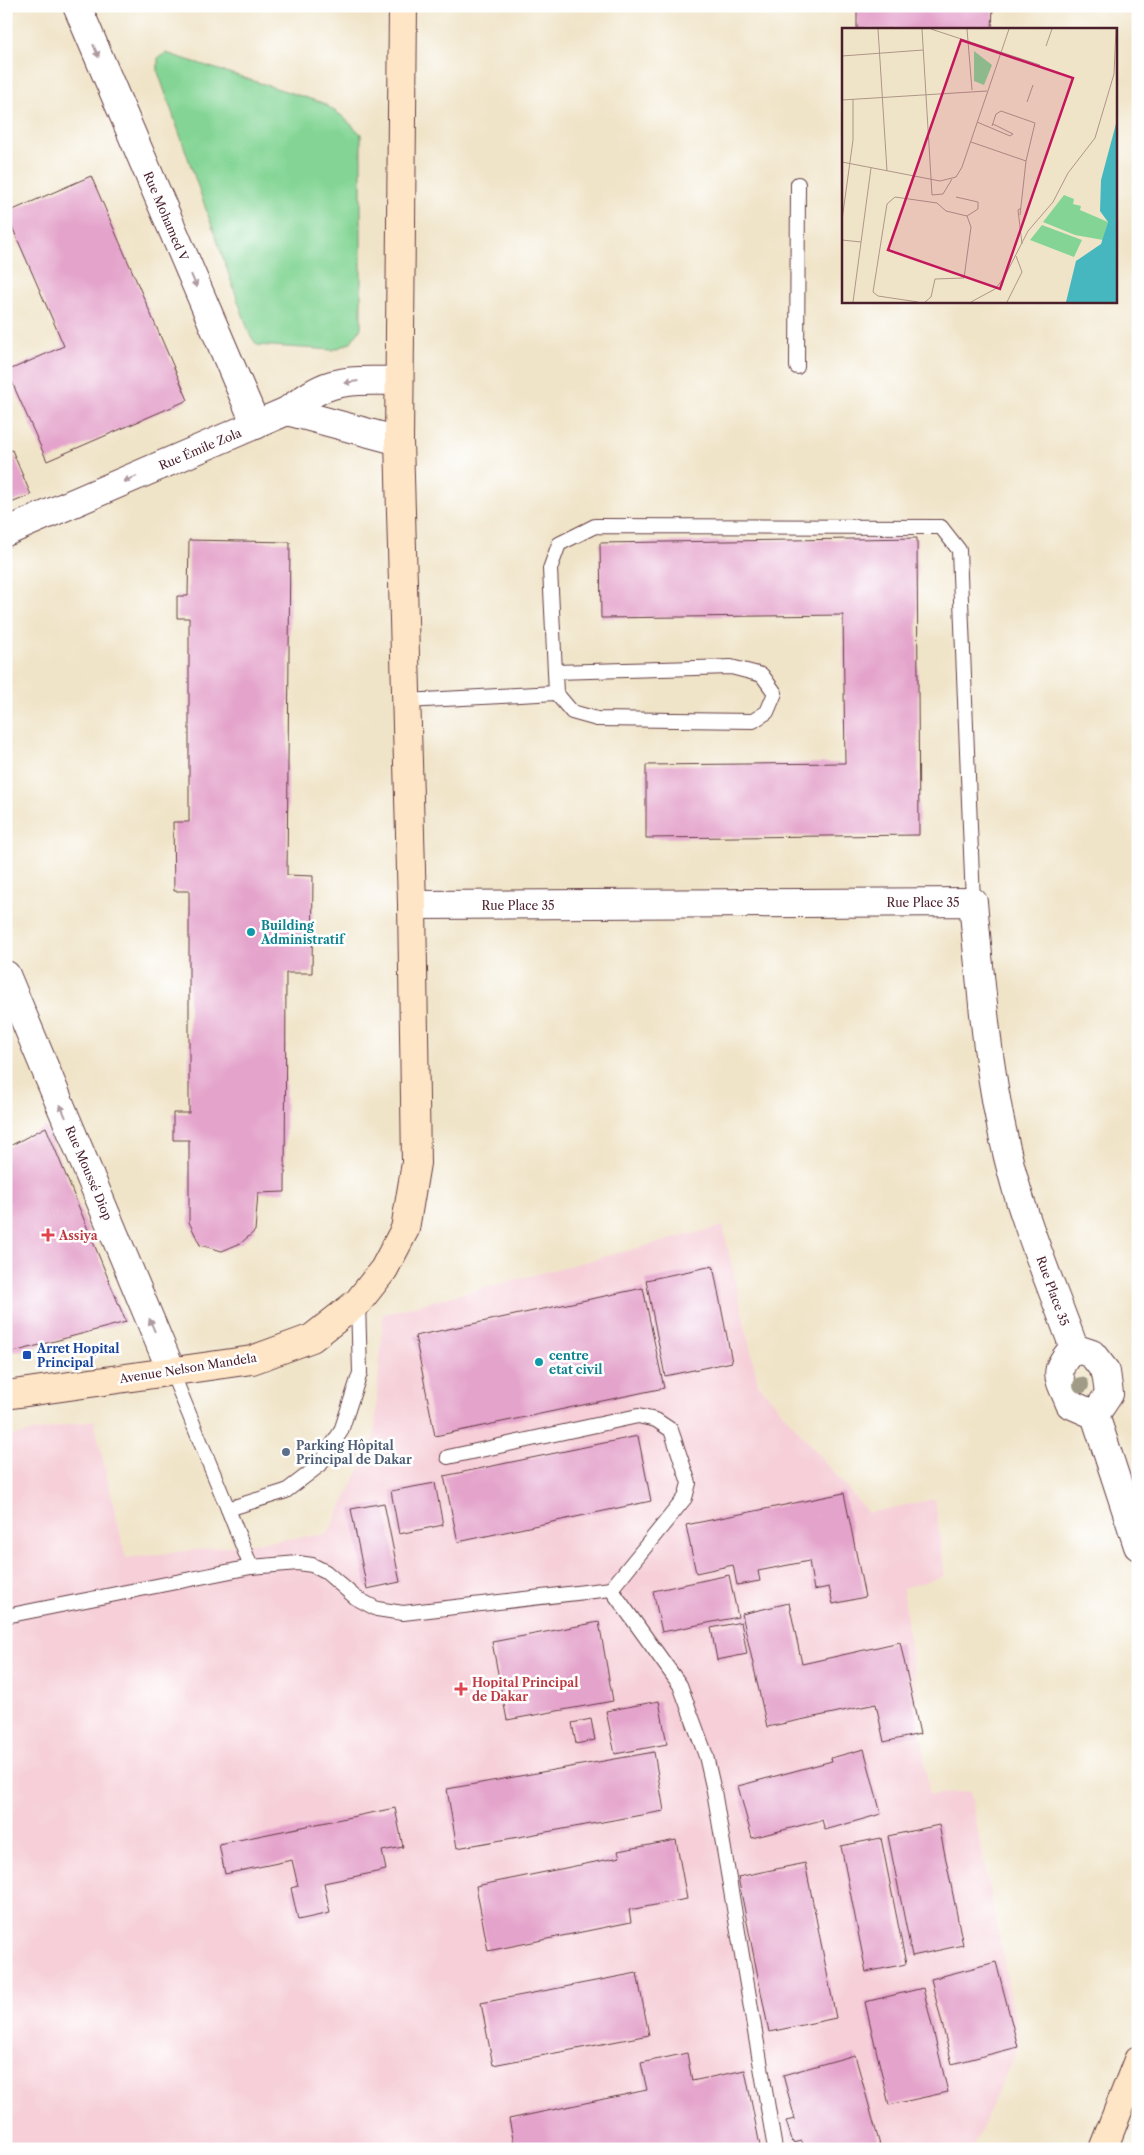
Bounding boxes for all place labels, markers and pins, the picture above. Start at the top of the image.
place label: Building Administratif [260,918,346,947]
marker: Building Administratif [245,926,257,938]
marker: Assiya [41,1228,55,1242]
place label: Assiya [58,1228,99,1243]
place label: Arret Hopital Principal [36,1341,120,1370]
place label: centre etat civil [549,1348,602,1377]
marker: Arret Hopital Principal [21,1349,33,1361]
marker: centre etat civil [533,1356,545,1368]
place label: Parking Hôpital Principal de Dakar [296,1438,412,1467]
marker: Parking Hôpital Principal de Dakar [280,1446,292,1458]
place label: Hopital Principal de Dakar [472,1675,578,1704]
marker: Hopital Principal de Dakar [454,1682,468,1696]

